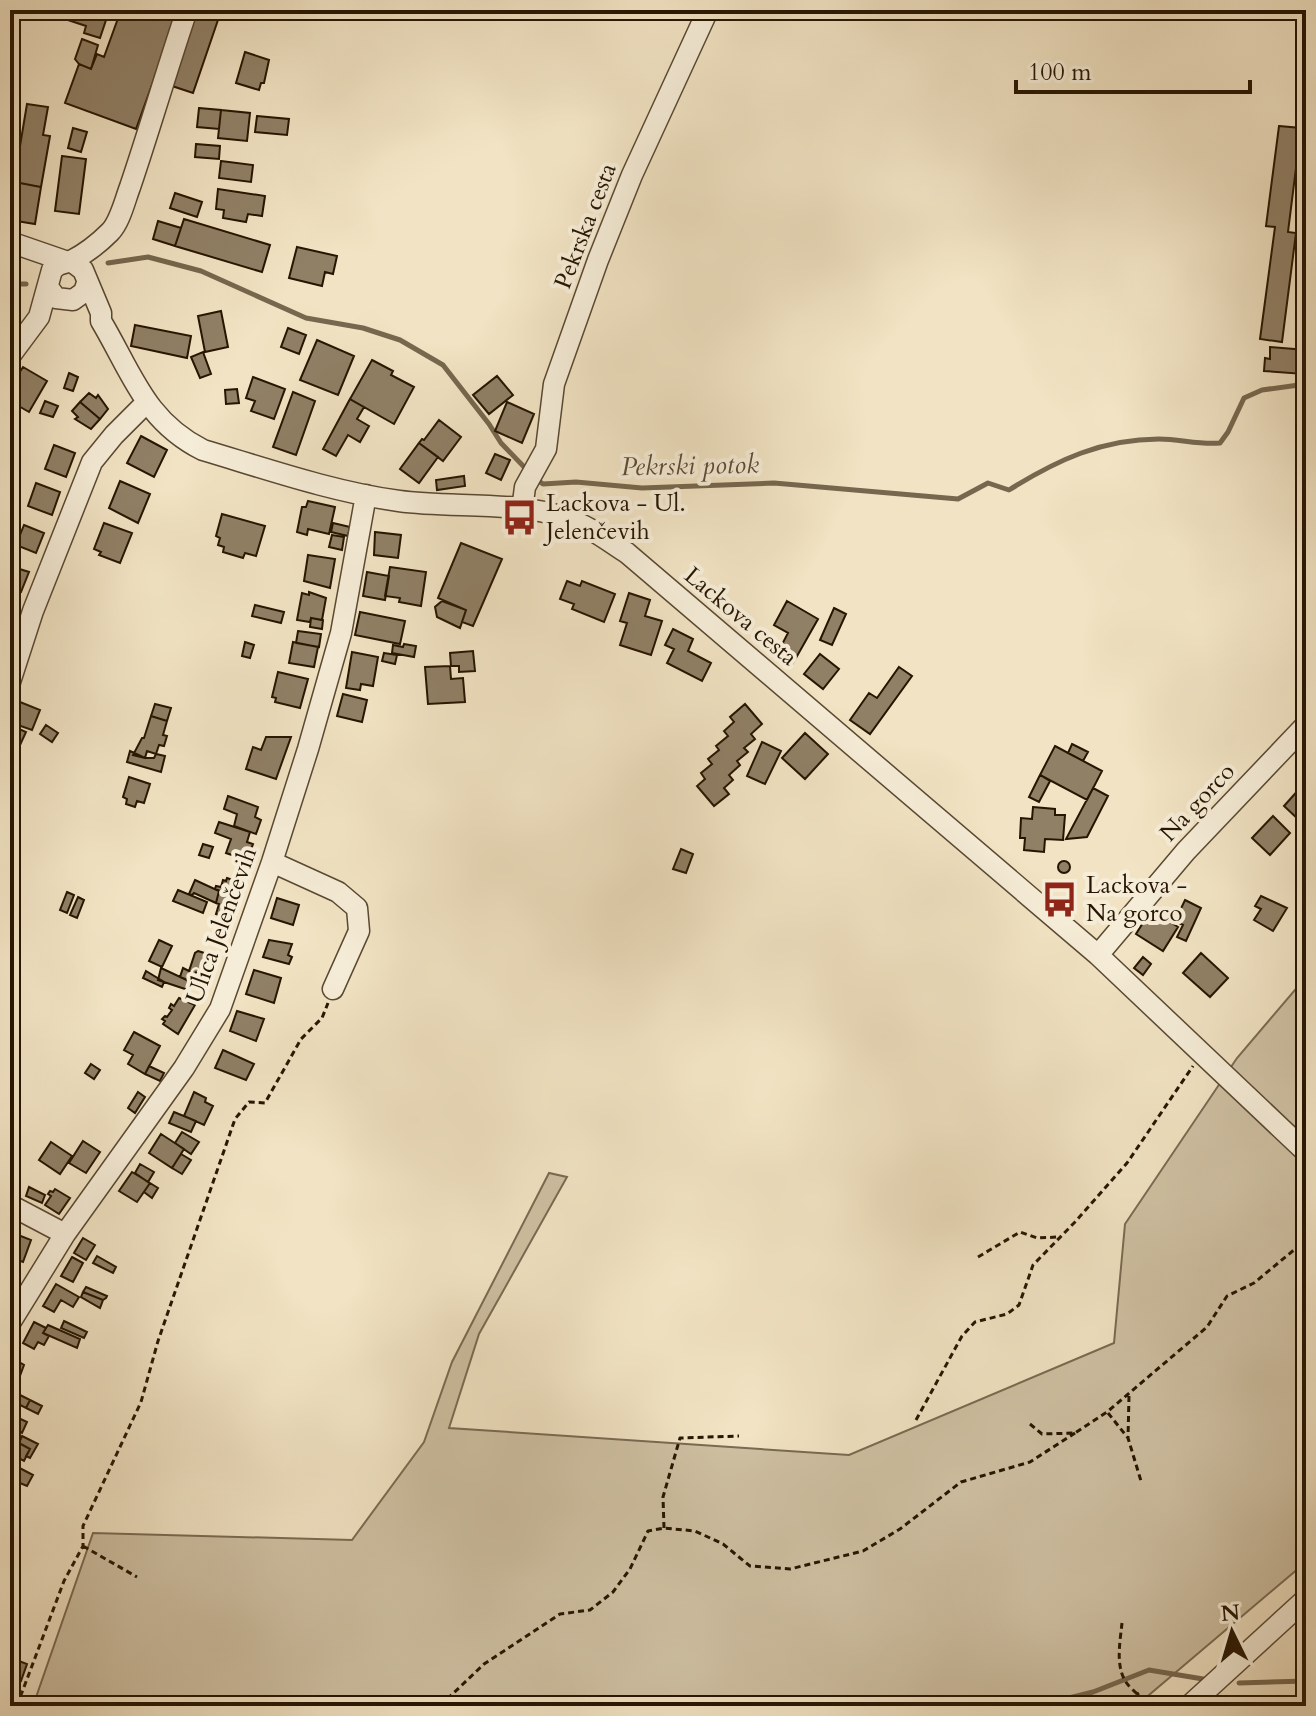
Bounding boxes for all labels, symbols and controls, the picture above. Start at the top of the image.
scale bar [1016,44,1250,94]
text: 100 m [1028,56,1092,89]
street label: Pekrska cesta [546,158,625,294]
water label: Pekrski potok [621,447,759,484]
place label: Lackova - Ul. Jelenčevih [543,487,686,548]
bus stop icon: Lackova - Ul. Jelenčevih [501,498,539,536]
street label: Lackova cesta [677,559,805,674]
street label: Na gorco [1152,756,1242,849]
street label: Ulica Jelenčevih [178,843,265,1008]
place label: Lackova - Na gorco [1086,869,1187,930]
bus stop icon: Lackova - Na gorco [1041,880,1079,918]
north arrow [1192,1592,1272,1672]
text: N [1220,1597,1241,1629]

